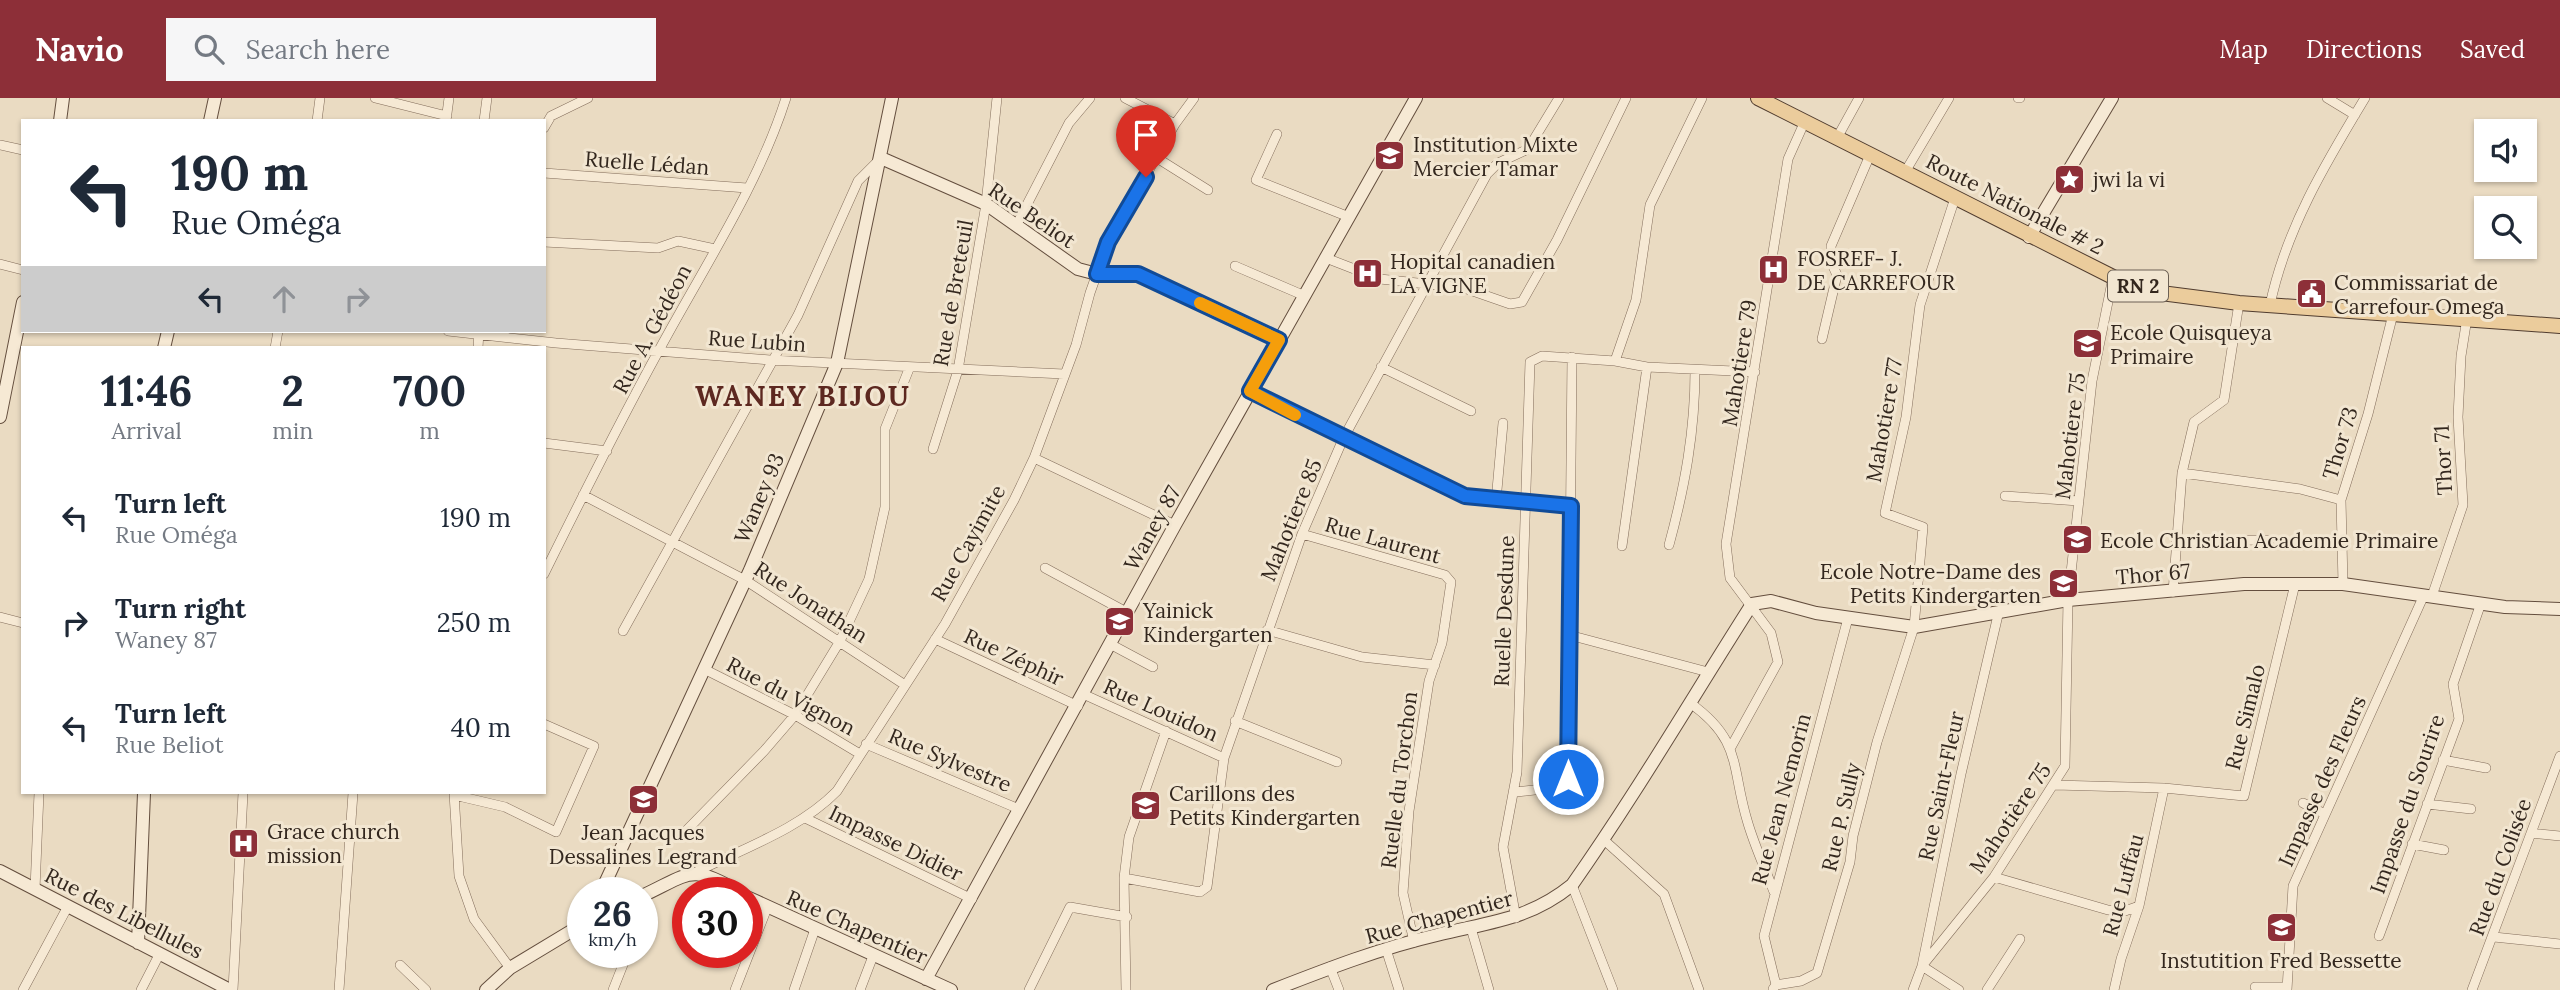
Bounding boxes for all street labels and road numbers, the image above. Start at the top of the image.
street label: Ruelle Lédan [584,145,711,181]
street label: Route Nationale # 2 [1921,147,2109,261]
street label: Rue Beliot [983,176,1081,254]
street label: Rue de Breteuil [927,217,979,369]
street label: Rue A. Gédéon [607,259,698,398]
road number: RN 2 [2108,270,2168,302]
street label: Mahotiere 79 [1716,298,1762,428]
street label: Rue Lubin [707,324,807,358]
street label: Mahotiere 77 [1860,355,1908,484]
street label: Mahotiere 75 [2049,371,2091,501]
street label: Thor 73 [2316,404,2364,482]
street label: Thor 71 [2428,424,2458,496]
street label: Waney 93 [728,449,790,547]
street label: Mahotiere 85 [1254,455,1328,585]
street label: Rue Cayimite [925,480,1011,606]
street label: Waney 87 [1118,480,1187,575]
street label: Rue Laurent [1322,511,1445,570]
street label: Ruelle Desdune [1488,535,1520,687]
street label: Rue Jonathan [749,555,873,649]
street label: Thor 67 [2115,557,2192,591]
street label: Rue Zéphir [960,622,1068,692]
street label: Rue du Vignon [722,651,860,741]
street label: Rue Simalo [2219,661,2271,773]
street label: Rue Louidon [1099,673,1223,747]
street label: Ruelle du Torchon [1375,690,1423,870]
street label: Impasse des Fleurs [2272,691,2372,871]
street label: Rue Saint-Fleur [1912,709,1970,863]
street label: Rue Jean Nemorin [1745,710,1817,888]
street label: Impasse du Sourire [2364,711,2450,897]
street label: Rue Sylvestre [884,722,1016,798]
street label: Mahotière 75 [1963,758,2057,878]
street label: Rue P. Sully [1815,760,1867,874]
street label: Rue du Colisée [2463,795,2537,939]
street label: Impasse Didier [825,799,967,887]
street label: Rue Luffau [2096,831,2150,939]
street label: Rue des Libellules [40,861,208,965]
street label: Rue Chapentier [782,884,932,970]
street label: Rue Chapentier [1362,884,1516,950]

